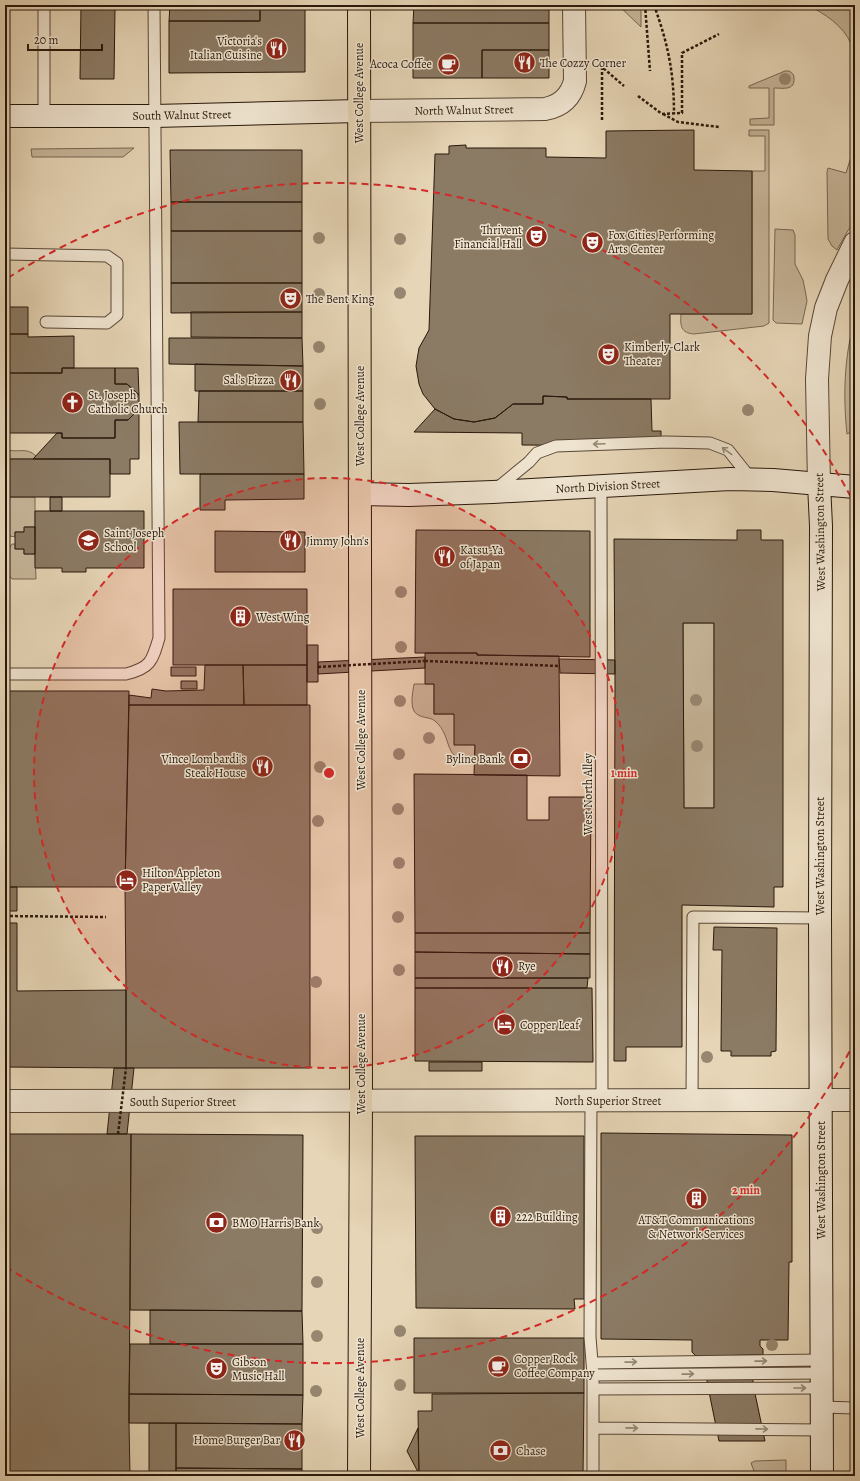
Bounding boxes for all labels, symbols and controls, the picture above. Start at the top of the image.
scale bar [28,26,102,52]
text: 20 m [34,32,58,48]
place label: Victoria's Italian Cuisine [190,33,262,63]
restaurant icon: Victoria's Italian Cuisine [264,35,290,61]
street label: West College Avenue [351,43,367,144]
restaurant icon: The Cozzy Corner [512,50,538,76]
cafe icon: Acoca Coffee [435,51,461,77]
place label: The Cozzy Corner [540,55,626,71]
place label: Acoca Coffee [369,56,432,72]
street label: North Walnut Street [414,101,514,119]
street label: South Walnut Street [132,106,232,124]
place label: Thrivent Financial Hall [454,222,522,252]
theatre icon: Thrivent Financial Hall [524,224,550,250]
place label: Fox Cities Performing Arts Center [607,227,714,257]
theatre icon: Fox Cities Performing Arts Center [579,229,605,255]
theatre icon: The Bent King [278,286,304,312]
place label: The Bent King [306,291,374,307]
place label: Kimberly-Clark Theater [624,339,700,369]
theatre icon: Kimberly-Clark Theater [596,341,622,367]
street label: West College Avenue [352,366,368,467]
restaurant icon: Sal's Pizza [277,367,303,393]
place label: Sal's Pizza [224,372,274,388]
place label: St. Joseph Catholic Church [88,387,168,417]
church icon: St. Joseph Catholic Church [59,389,85,415]
one-way arrow [593,441,606,448]
one-way arrow [722,447,733,455]
street label: West Washington Street [811,473,829,592]
street label: North Division Street [555,475,661,497]
place label: Saint Joseph School [104,525,165,555]
school or university icon: Saint Joseph School [76,527,102,553]
restaurant icon: Jimmy John's [278,528,304,554]
place label: Jimmy John's [306,533,369,549]
place label: Katsu-Ya of Japan [460,542,504,572]
restaurant icon: Katsu-Ya of Japan [432,544,458,570]
building icon: West Wing [227,604,253,630]
place label: West Wing [255,609,310,625]
street label: West College Avenue [353,690,369,791]
bank icon: Byline Bank [507,746,533,772]
place label: Vince Lombardi's Steak House [161,751,246,781]
place label: Byline Bank [446,751,504,767]
street label: West North Alley [580,752,596,836]
restaurant icon: Vince Lombardi's Steak House [249,753,275,779]
text: 1 min [611,765,638,781]
centre of rings [322,766,336,780]
street label: West Washington Street [812,797,828,916]
place label: Hilton Appleton Paper Valley [142,865,221,895]
hotel icon: Hilton Appleton Paper Valley [114,867,140,893]
restaurant icon: Rye [490,953,516,979]
place label: Rye [518,958,536,974]
hotel icon: Copper Leaf [491,1012,517,1038]
street label: West College Avenue [353,1014,369,1115]
place label: Copper Leaf [520,1017,581,1033]
street label: North Superior Street [555,1093,661,1109]
street label: South Superior Street [130,1094,236,1110]
street label: West Washington Street [813,1121,829,1240]
text: 2 min [732,1182,760,1198]
building icon: AT&T Communications & Network Services [683,1186,709,1212]
building icon: 222 Building [487,1204,513,1230]
place label: 222 Building [516,1209,578,1225]
bank icon: BMO Harris Bank [204,1210,230,1236]
place label: AT&T Communications & Network Services [637,1212,754,1242]
place label: BMO Harris Bank [232,1215,319,1231]
street label: West College Avenue [352,1338,368,1439]
place label: Copper Rock Coffee Company [514,1351,595,1381]
cafe icon: Copper Rock Coffee Company [486,1353,512,1379]
place label: Gibson Music Hall [232,1354,284,1384]
theatre icon: Gibson Music Hall [203,1356,229,1382]
one-way arrow [754,1357,767,1364]
one-way arrow [624,1358,637,1366]
one-way arrow [681,1370,694,1378]
one-way arrow [793,1384,806,1392]
one-way arrow [625,1424,638,1432]
one-way arrow [755,1425,768,1433]
restaurant icon: Home Burger Bar [282,1427,308,1453]
place label: Home Burger Bar [194,1432,280,1448]
bank icon: Chase [488,1438,514,1464]
place label: Chase [516,1443,546,1459]

